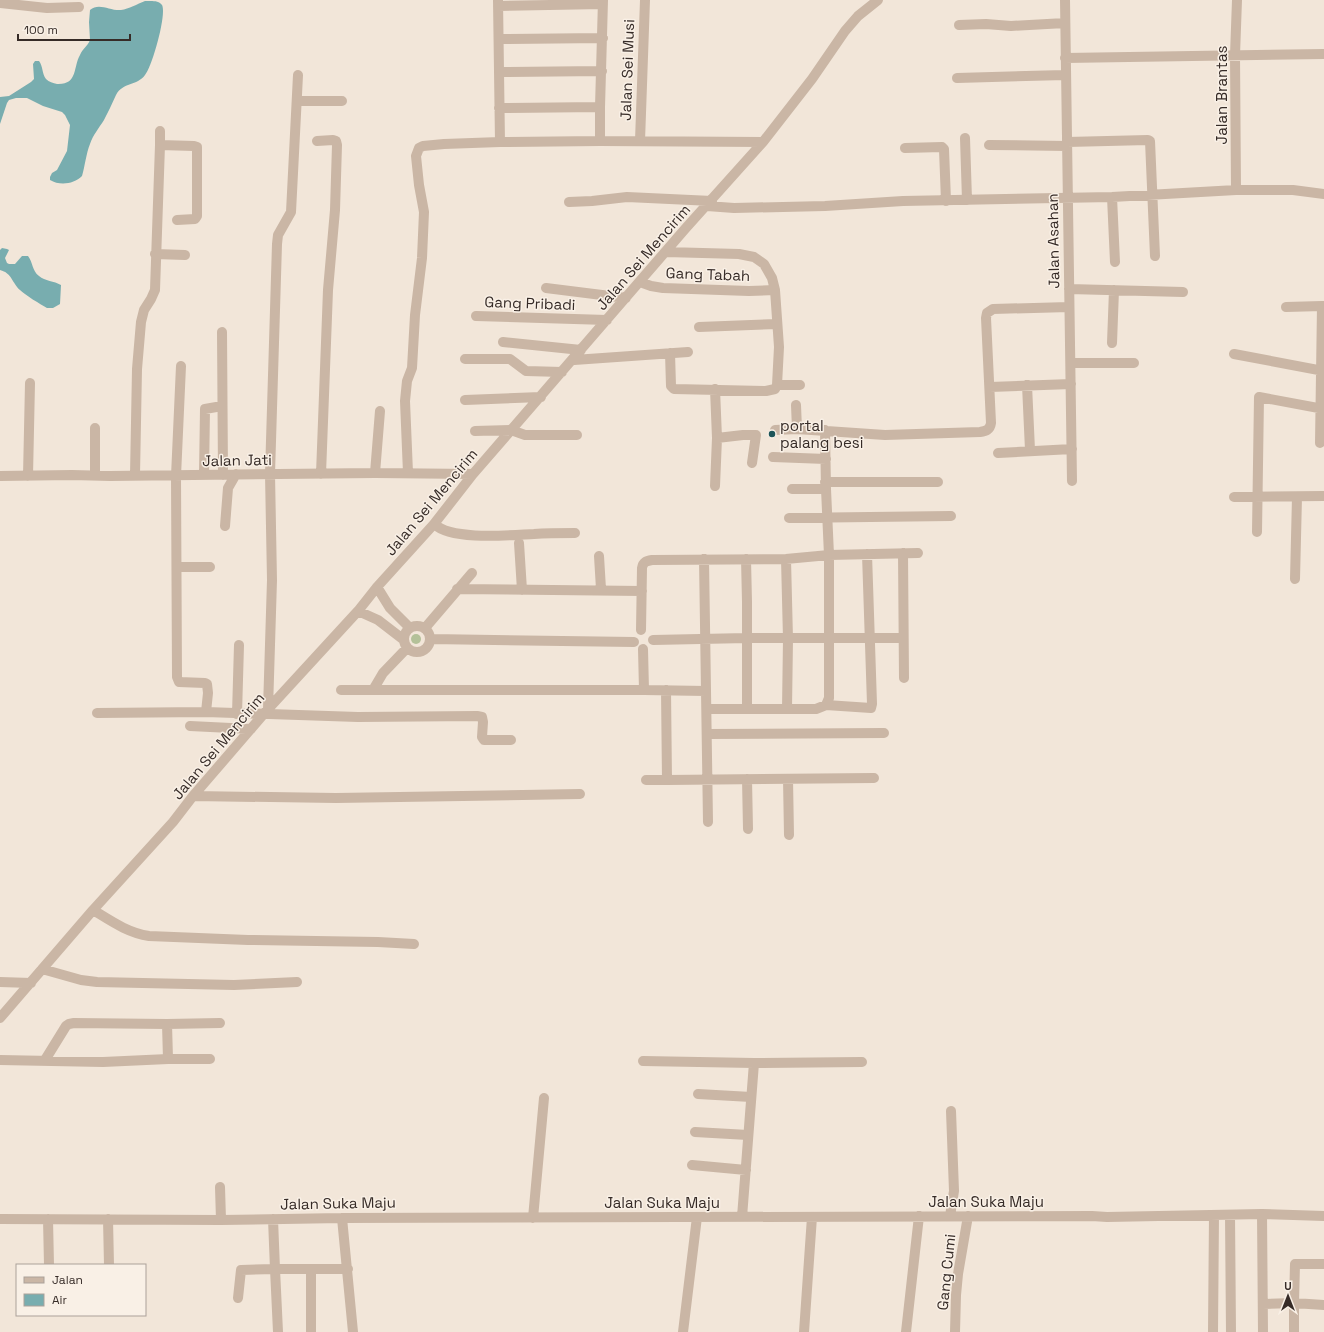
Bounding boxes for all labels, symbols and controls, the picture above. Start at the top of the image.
scale bar [18,16,130,42]
street label: Jalan Sei Musi [616,19,638,121]
text: 100 m [24,22,58,38]
street label: Jalan Brantas [1212,46,1231,144]
street label: Jalan Asahan [1043,193,1063,289]
street label: Jalan Sei Mencirim [592,200,694,314]
street label: Gang Tabah [665,263,751,285]
street label: Gang Pribadi [484,292,576,314]
place label: portal palang besi [780,416,863,452]
marker: portal palang besi [767,429,777,439]
street label: Jalan Sei Mencirim [381,445,481,559]
street label: Jalan Jati [202,450,272,470]
street label: Jalan Sei Mencirim [168,689,268,803]
street label: Jalan Suka Maju [280,1192,396,1214]
street label: Jalan Suka Maju [928,1192,1044,1211]
street label: Jalan Suka Maju [604,1193,720,1212]
street label: Gang Cumi [933,1233,959,1311]
legend [16,1264,146,1316]
text: Jalan [52,1272,83,1288]
north arrow [1268,1276,1308,1316]
text: U [1284,1279,1292,1293]
text: Air [52,1292,68,1308]

